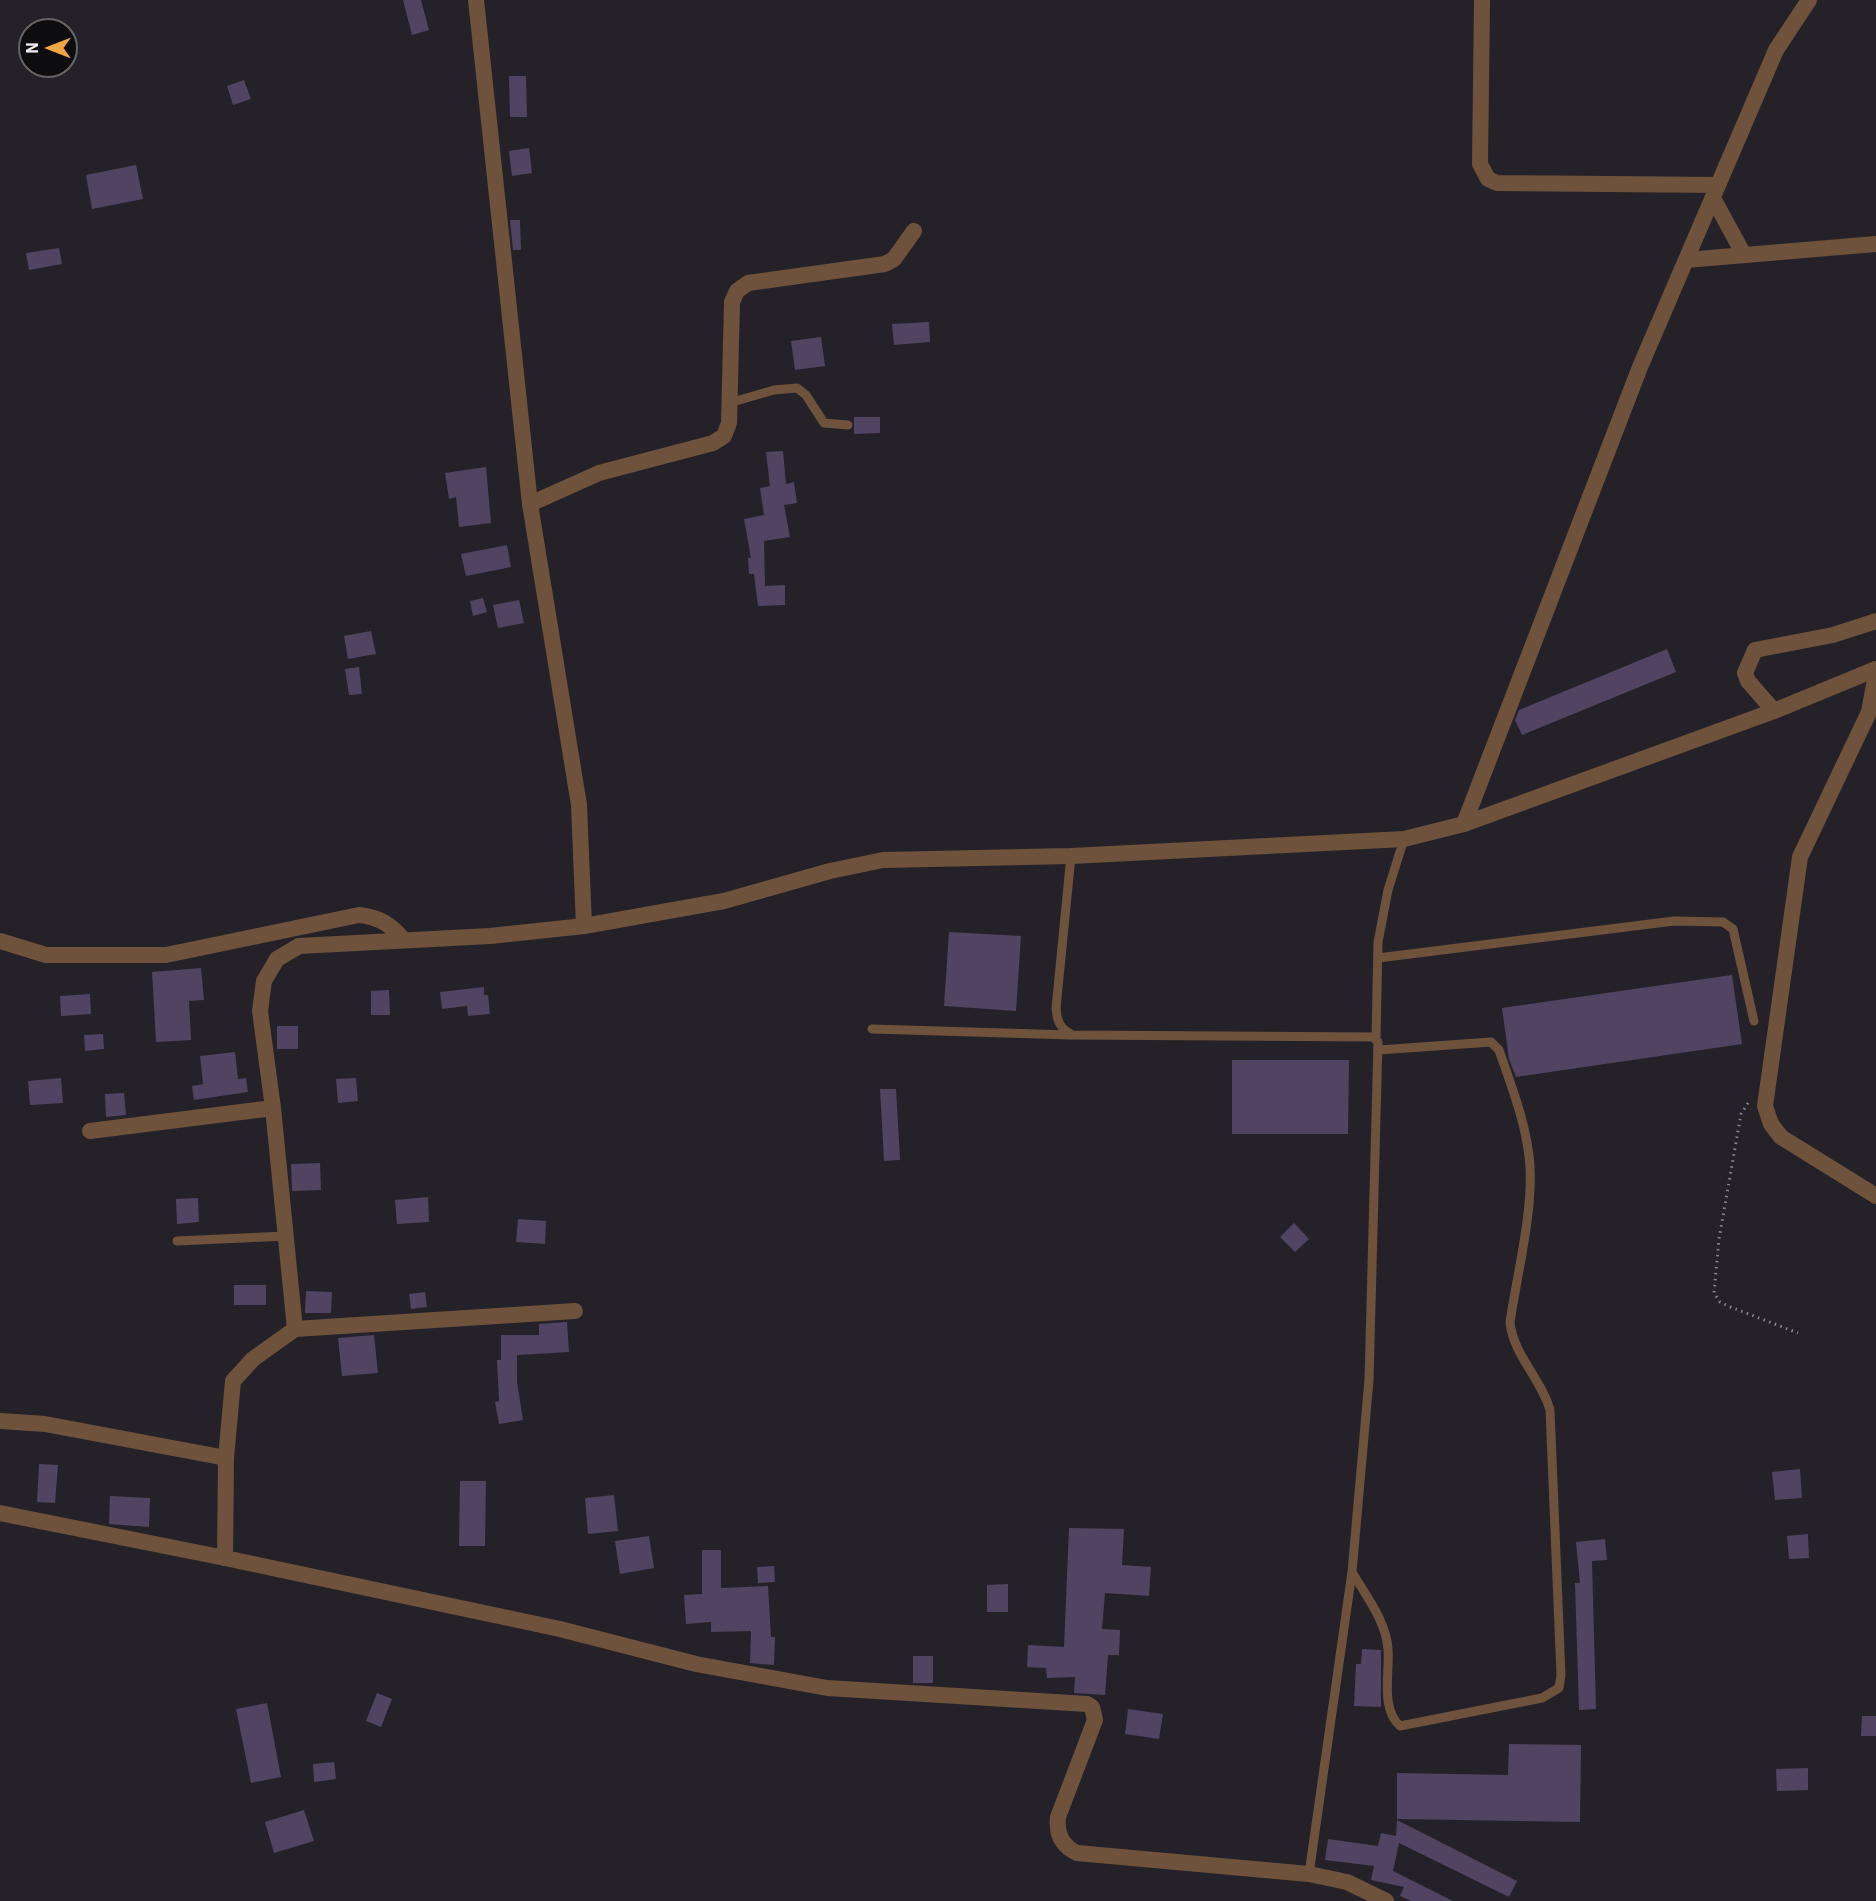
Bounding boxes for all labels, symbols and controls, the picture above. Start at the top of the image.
north arrow [18,18,78,78]
text: N [22,42,42,54]

